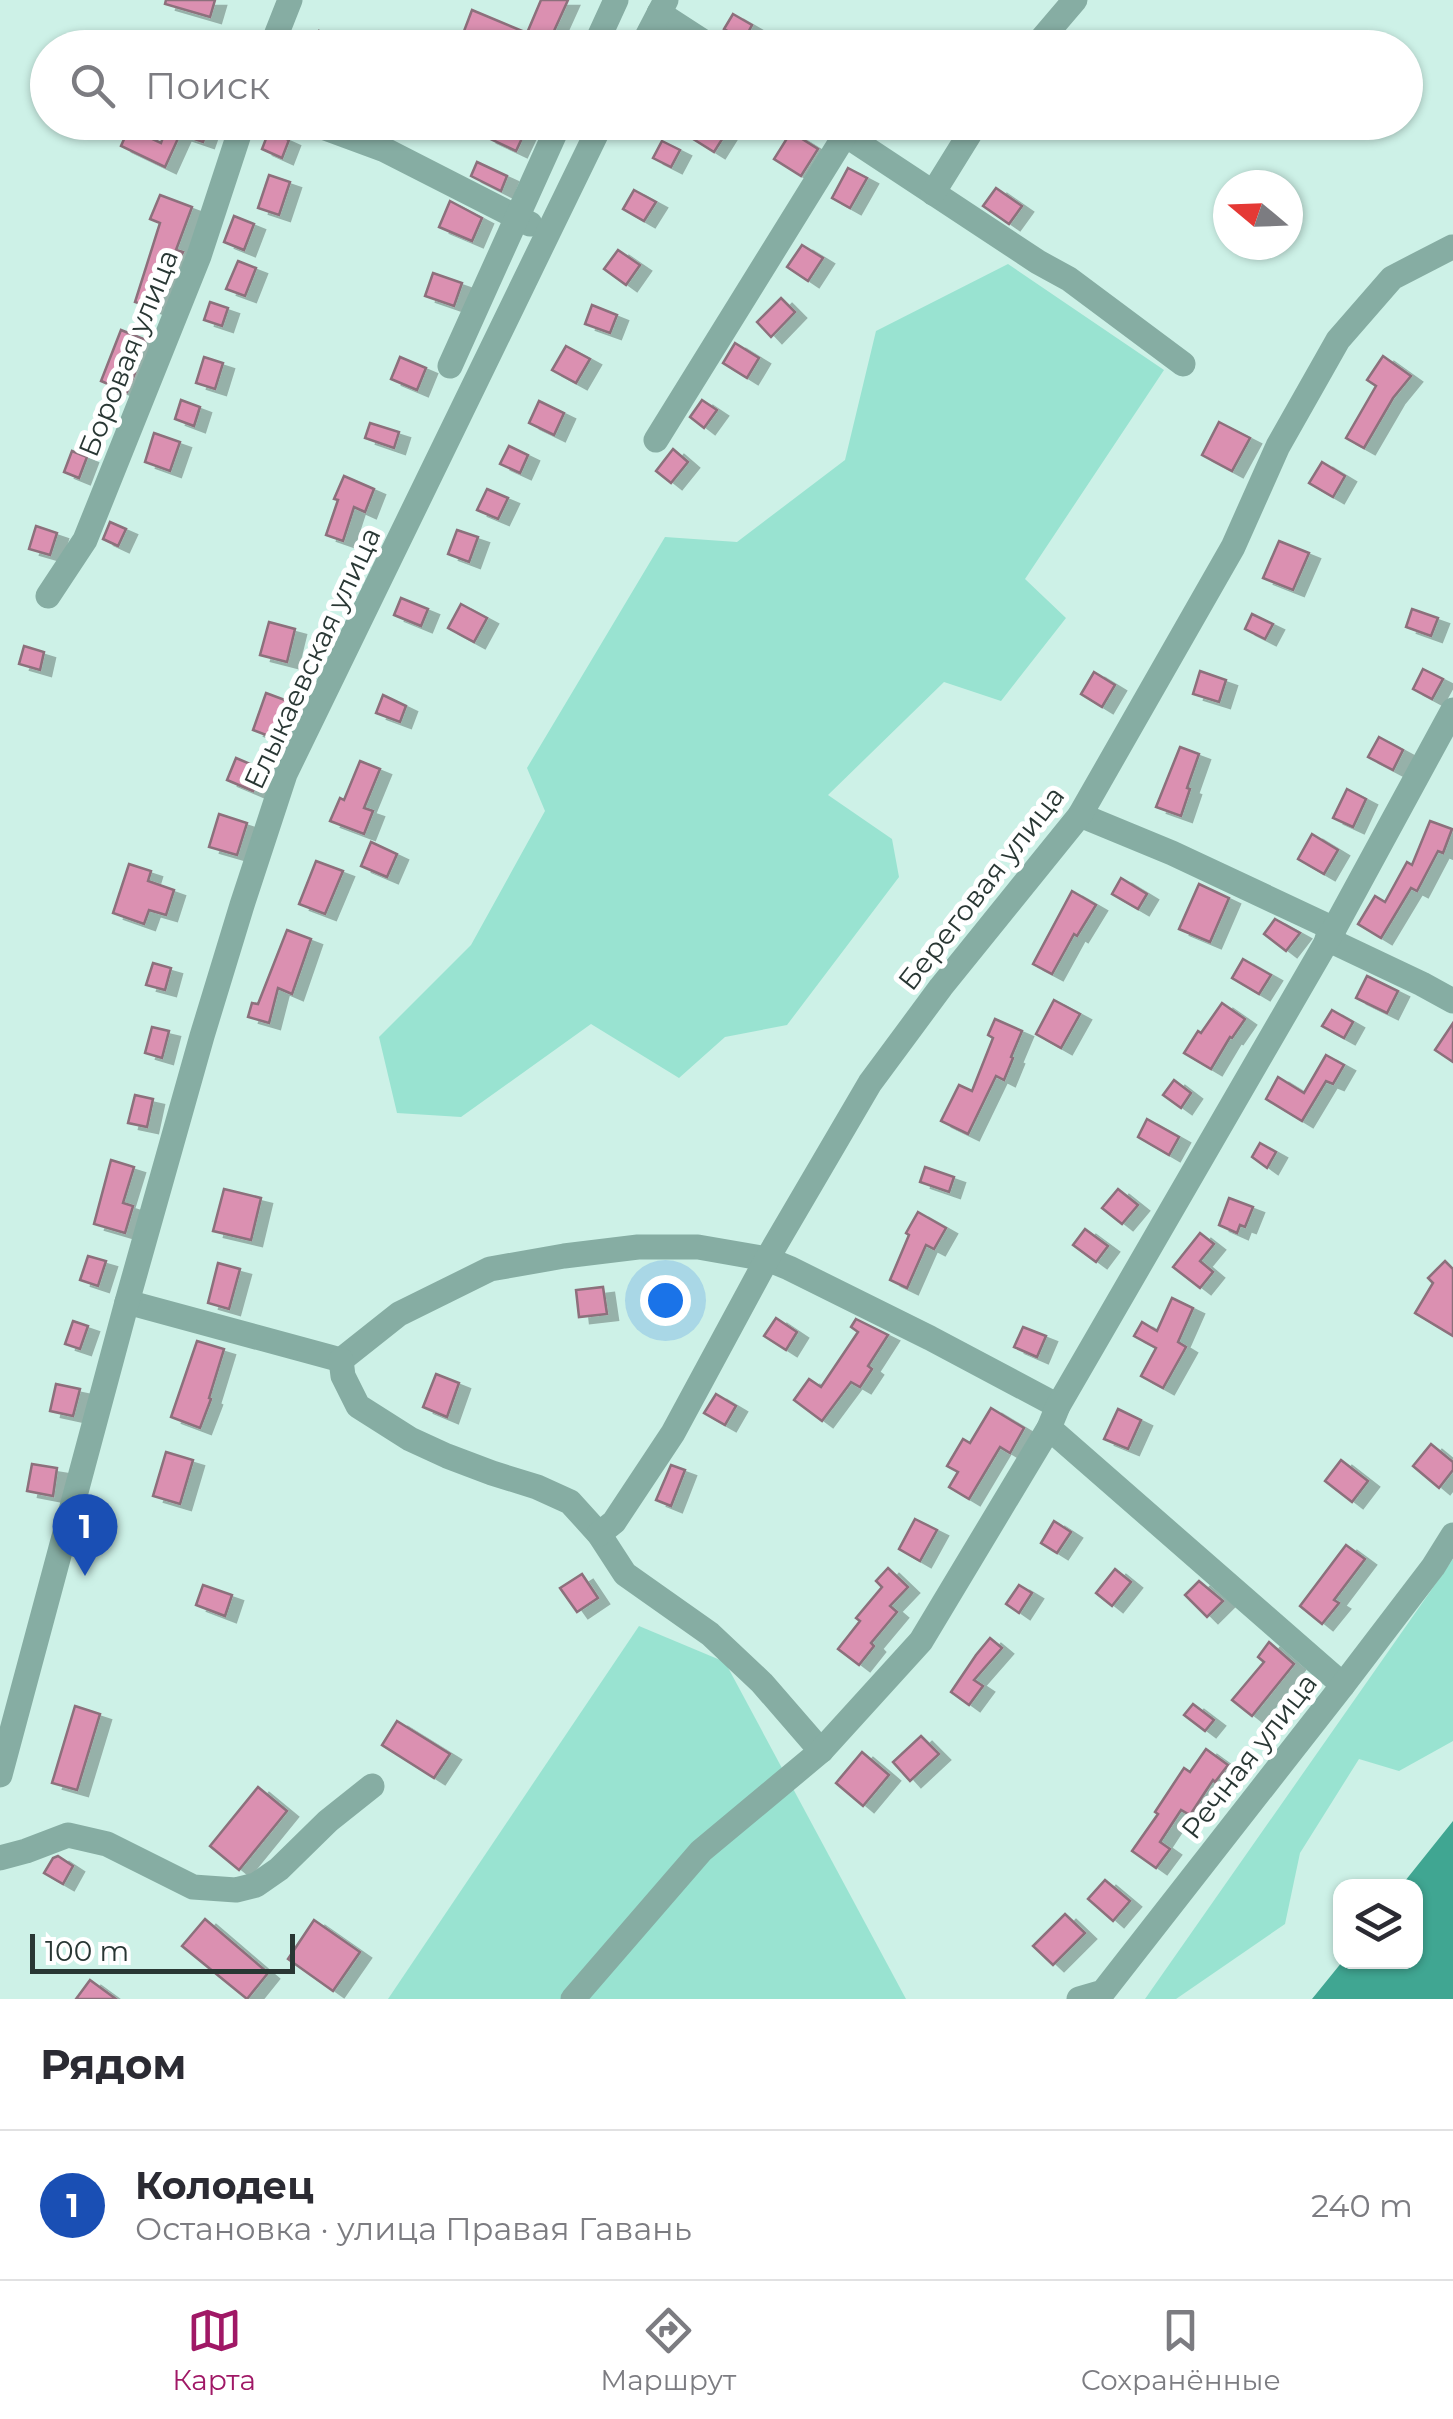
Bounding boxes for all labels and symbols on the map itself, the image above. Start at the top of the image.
north arrow [1213,170,1303,260]
street label: Боровая улица [71,245,185,461]
street label: Елыкаевская улица [236,522,388,794]
street label: Береговая улица [891,779,1071,997]
your location [640,1275,691,1326]
pin: 1 [52,1494,118,1576]
street label: Речная улица [1174,1667,1324,1845]
scale bar [30,1929,295,1974]

